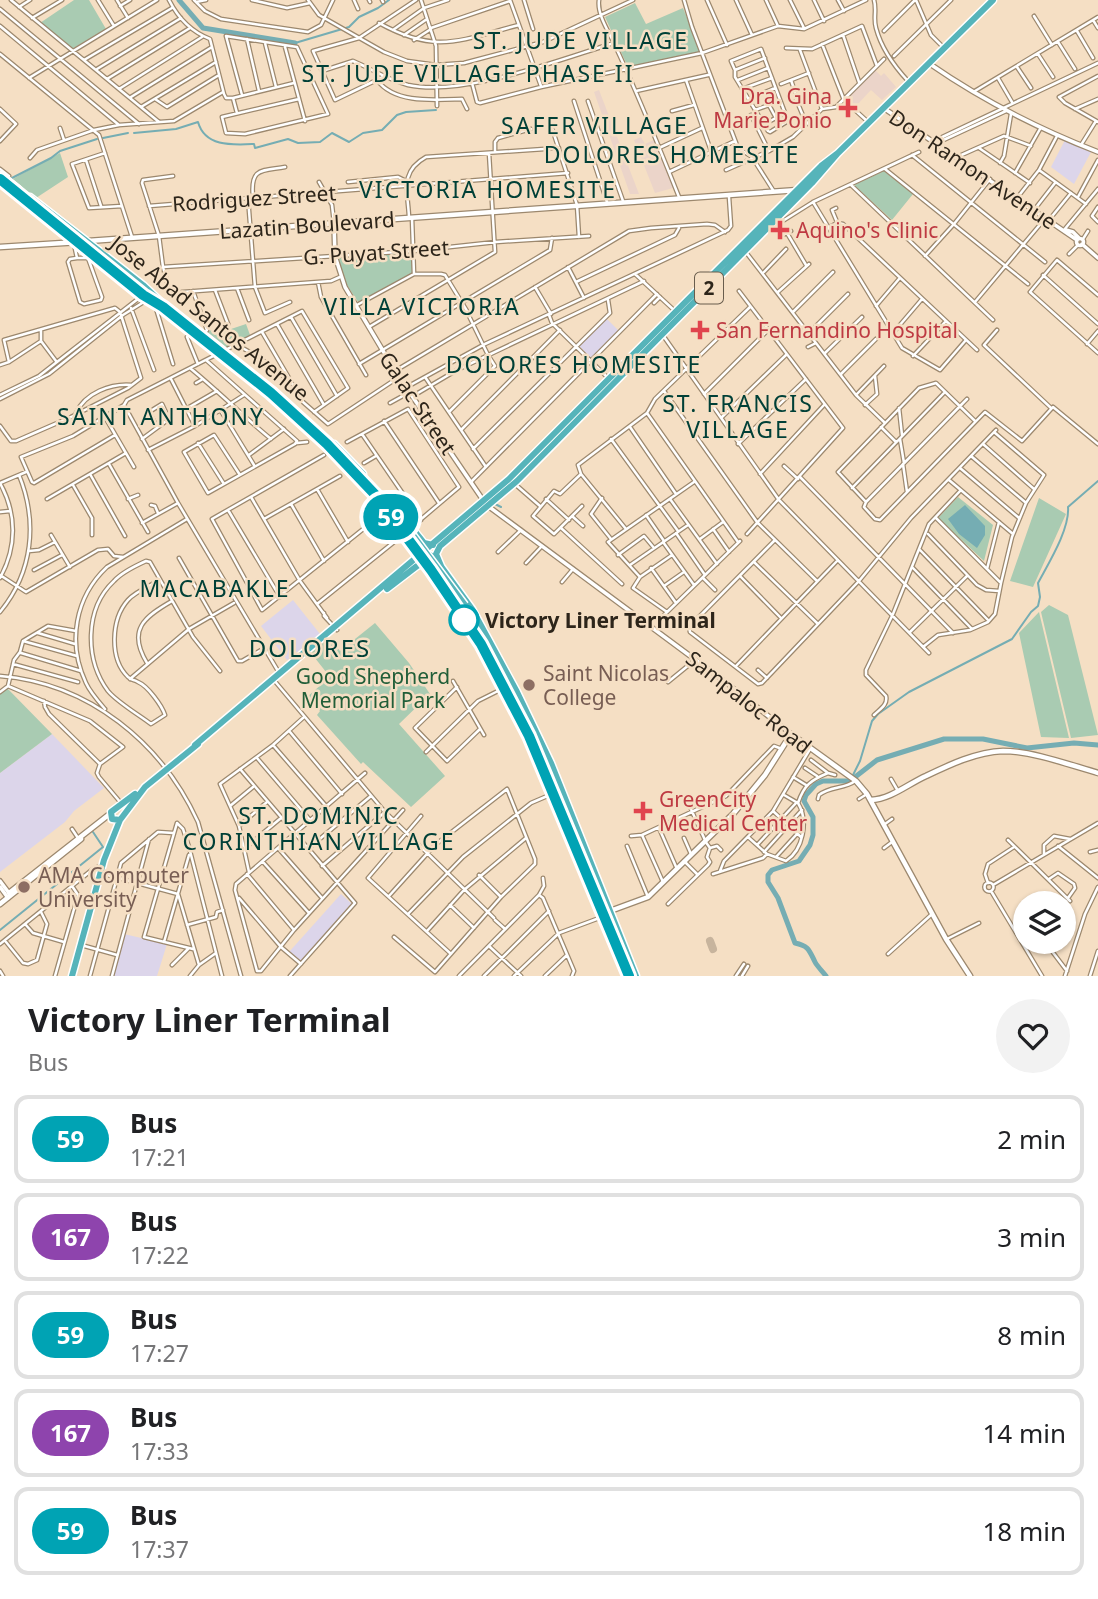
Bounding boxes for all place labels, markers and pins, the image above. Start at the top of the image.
place label: Dra. Gina Marie Ponio [713,82,832,134]
marker: Dra. Gina Marie Ponio [838,98,858,118]
place label: Aquino's Clinic [796,216,938,244]
marker: Aquino's Clinic [770,220,790,240]
place label: San Fernandino Hospital [716,316,958,344]
marker: San Fernandino Hospital [690,320,710,340]
marker: Victory Liner Terminal [449,605,479,635]
place label: Victory Liner Terminal [485,606,716,634]
place label: Saint Nicolas College [543,659,669,711]
marker: Saint Nicolas College [521,677,537,693]
place label: GreenCity Medical Center [659,785,807,837]
marker: GreenCity Medical Center [633,801,653,821]
place label: AMA Computer University [38,861,189,913]
marker: AMA Computer University [16,879,32,895]

